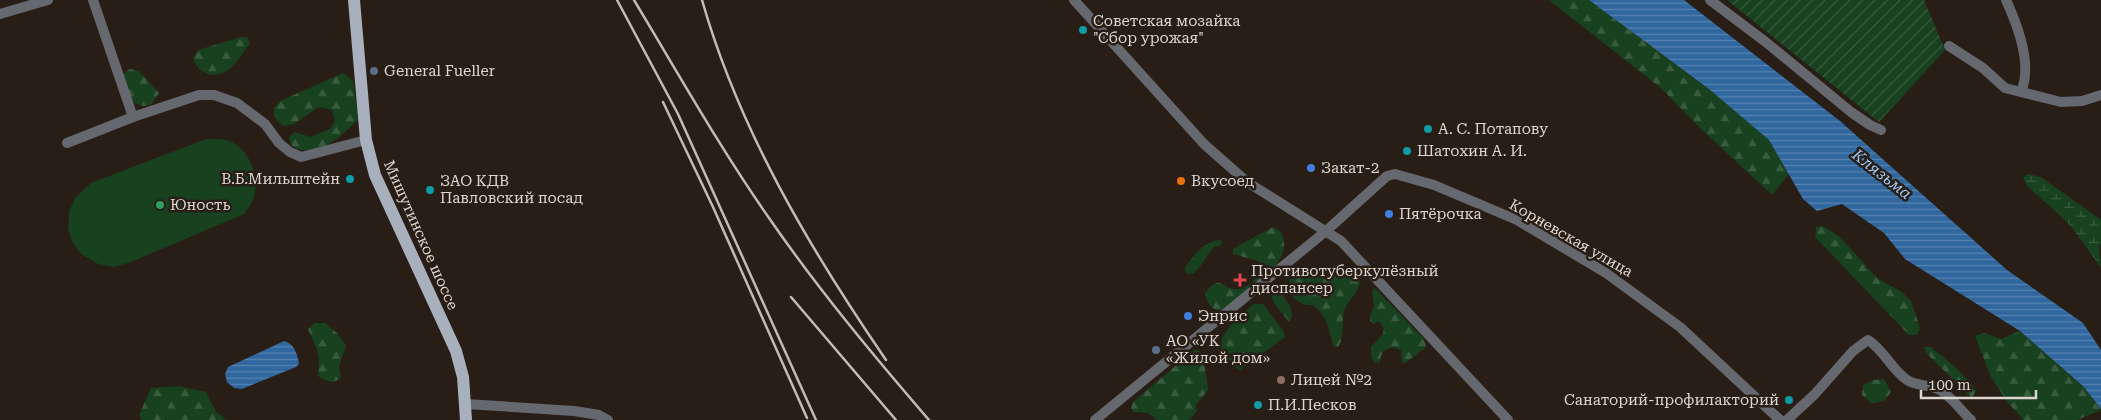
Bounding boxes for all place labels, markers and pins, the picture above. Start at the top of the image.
place label: Советская мозайка "Сбор урожая" [1093,12,1240,47]
marker: Советская мозайка "Сбор урожая" [1077,24,1089,36]
place label: General Fueller [384,62,495,80]
marker: General Fueller [368,65,380,77]
place label: А. С. Потапову [1438,120,1548,138]
marker: А. С. Потапову [1422,123,1434,135]
place label: Шатохин А. И. [1417,142,1527,160]
marker: Шатохин А. И. [1401,145,1413,157]
place label: Закат-2 [1321,159,1379,177]
marker: Закат-2 [1305,162,1317,174]
place label: В.Б.Мильштейн [221,170,340,188]
place label: ЗАО КДВ Павловский посад [440,172,583,207]
place label: Вкусоед [1191,172,1255,190]
marker: В.Б.Мильштейн [344,173,356,185]
marker: Вкусоед [1175,175,1187,187]
marker: ЗАО КДВ Павловский посад [424,184,436,196]
place label: Юность [170,196,230,214]
marker: Юность [154,199,166,211]
place label: Пятёрочка [1399,205,1482,223]
marker: Пятёрочка [1383,208,1395,220]
place label: Противотуберкулёзный диспансер [1251,262,1438,297]
marker: Противотуберкулёзный диспансер [1233,273,1247,287]
place label: Энрис [1198,307,1247,325]
marker: Энрис [1182,310,1194,322]
place label: АО «УК «Жилой дом» [1166,332,1270,367]
marker: АО «УК «Жилой дом» [1150,344,1162,356]
place label: Лицей №2 [1291,371,1372,389]
marker: Лицей №2 [1275,374,1287,386]
place label: Санаторий-профилакторий [1564,391,1779,409]
marker: Санаторий-профилакторий [1783,394,1795,406]
place label: П.И.Песков [1268,396,1357,414]
marker: П.И.Песков [1252,399,1264,411]

